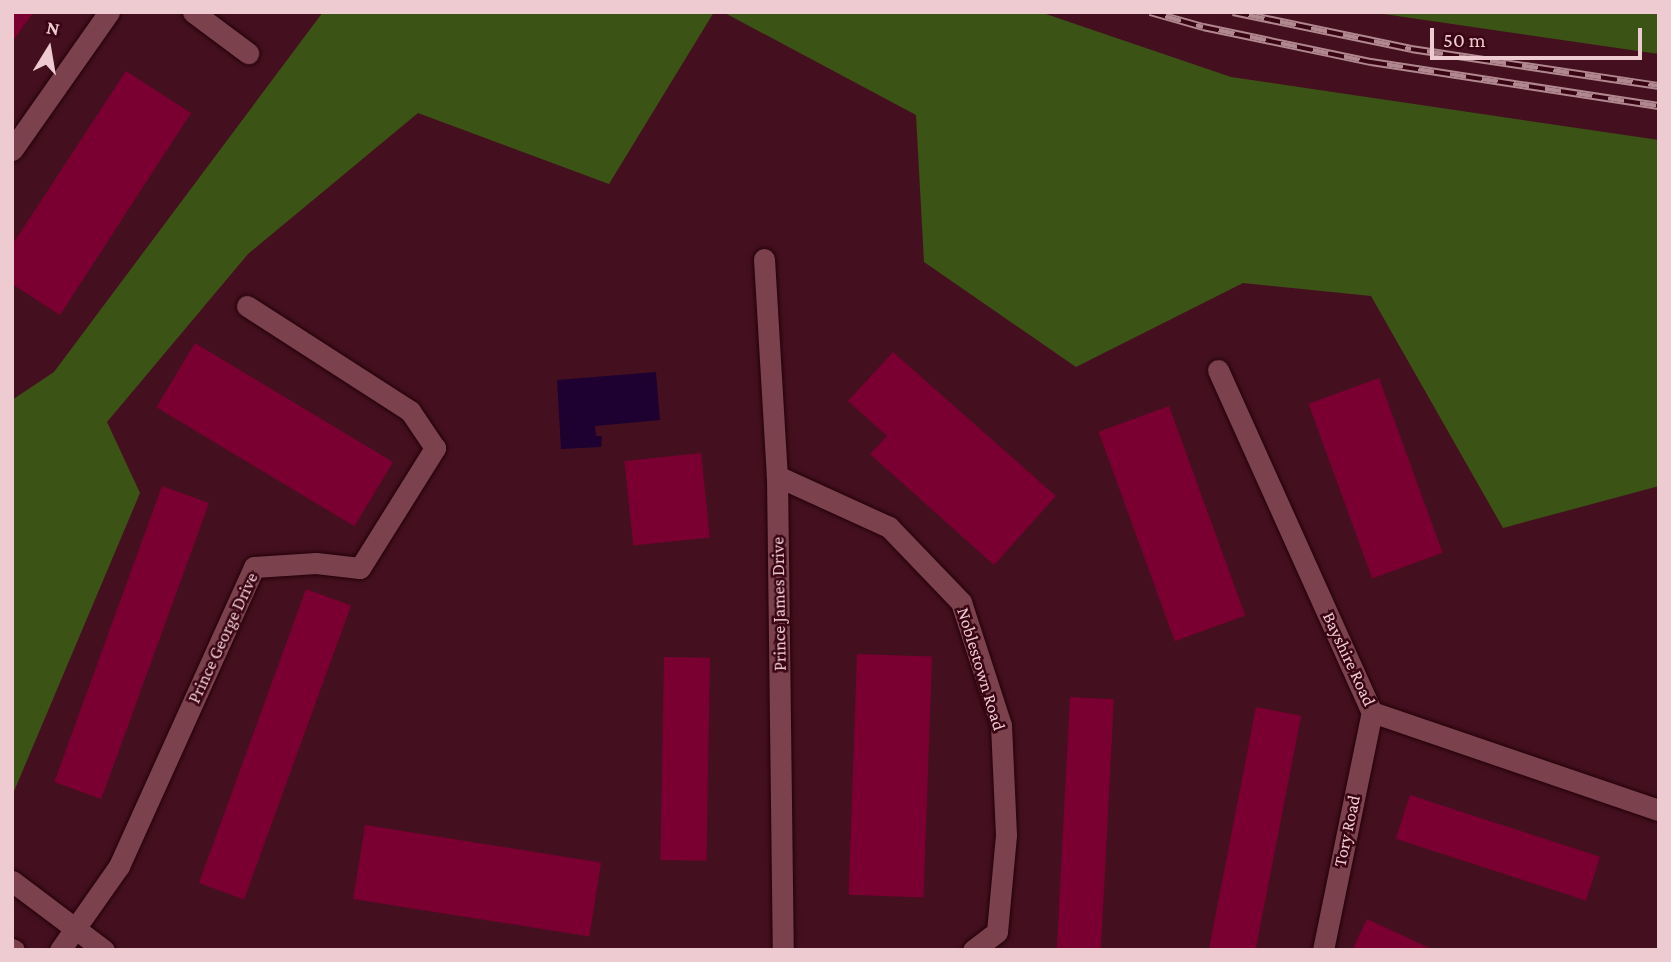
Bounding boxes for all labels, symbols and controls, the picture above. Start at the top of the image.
north arrow [14,14,84,84]
scale bar [1433,14,1645,58]
text: N [45,16,61,39]
text: 50 m [1443,28,1486,52]
street label: Prince James Drive [767,537,791,671]
street label: Prince George Drive [183,569,263,707]
street label: Noblestown Road [952,605,1010,733]
street label: Bayshire Road [1318,608,1380,710]
street label: Tory Road [1329,793,1365,869]

